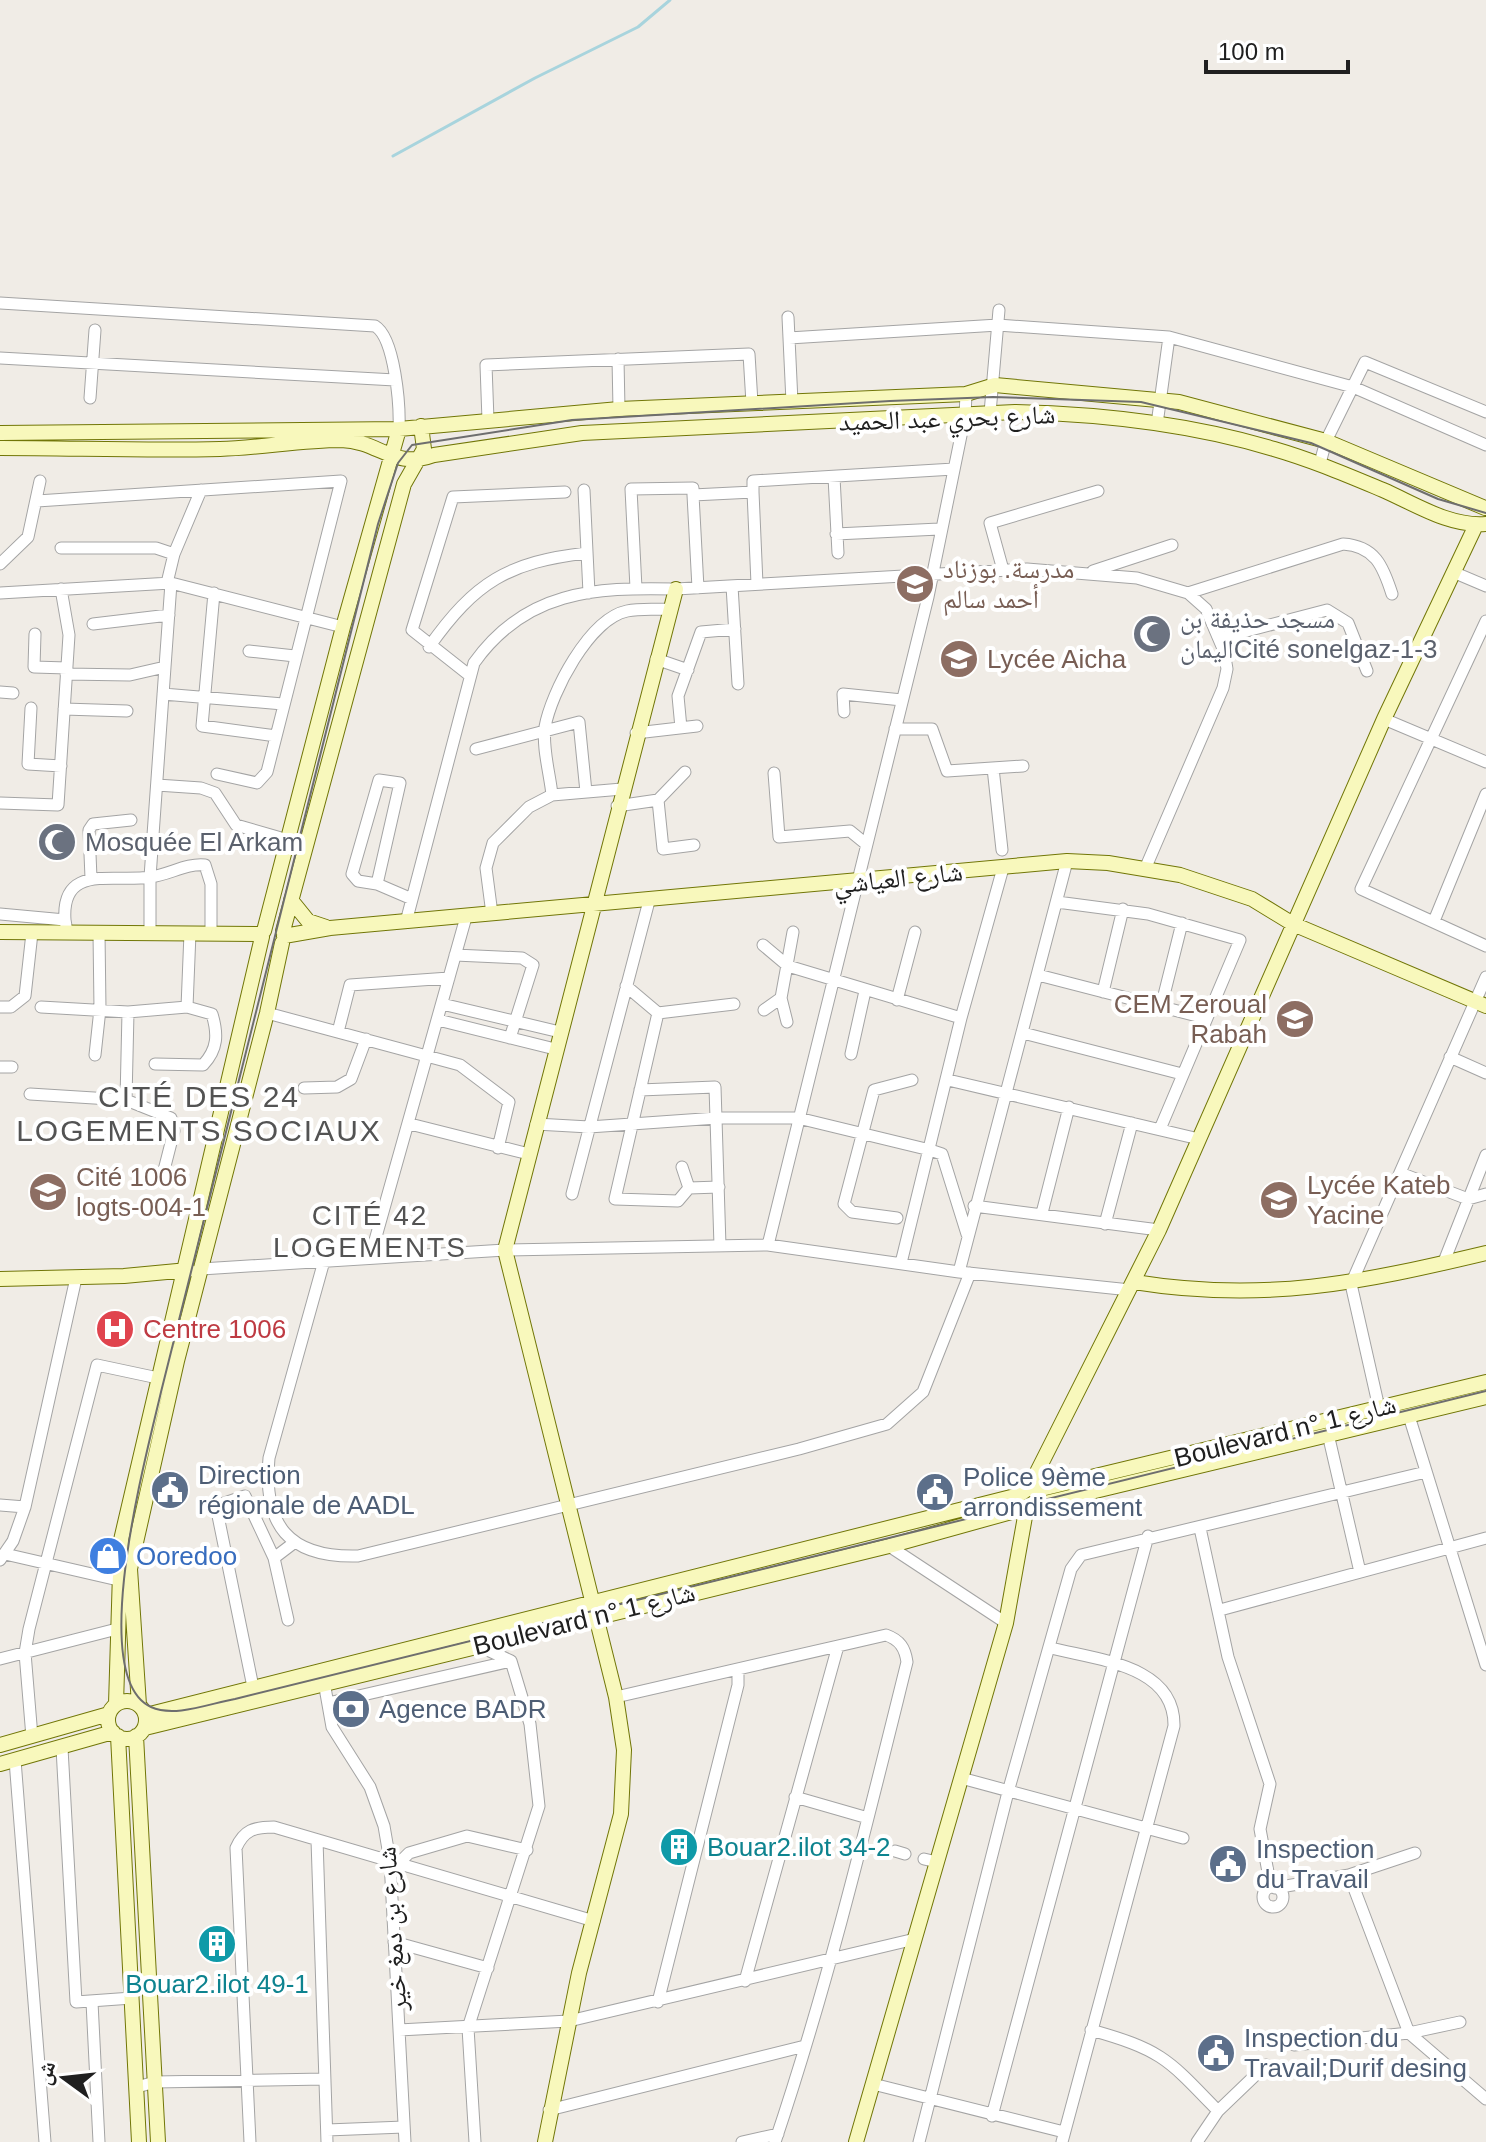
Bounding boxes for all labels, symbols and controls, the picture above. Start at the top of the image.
scale bar [1206,24,1348,74]
text: 100 m [1218,38,1285,65]
street label: شارع بحري عبد الحميد [838,399,1056,442]
place label: مدرسة. بوزناد أحمد سالم [943,554,1074,616]
school or university icon: مدرسة. بوزناد أحمد سالم [894,563,936,605]
place label: مسجد حذيفة بن اليمانCité sonelgaz-1-3 [1180,604,1437,665]
mosque icon: مسجد حذيفة بن اليمانCité sonelgaz-1-3 [1131,613,1173,655]
school or university icon: Lycée Aicha [938,638,980,680]
place label: Lycée Aicha [987,644,1127,674]
mosque icon: Mosquée El Arkam [36,821,78,863]
place label: Mosquée El Arkam [85,827,303,857]
street label: شارع العياشي [832,856,965,905]
place label: CEM Zeroual Rabah [1114,989,1267,1049]
school or university icon: CEM Zeroual Rabah [1274,998,1316,1040]
district label: CITÉ DES 24 LOGEMENTS SOCIAUX [16,1080,382,1147]
place label: Cité 1006 logts-004-1 [76,1162,206,1222]
place label: Lycée Kateb Yacine [1307,1170,1451,1230]
school or university icon: Cité 1006 logts-004-1 [27,1171,69,1213]
school or university icon: Lycée Kateb Yacine [1258,1179,1300,1221]
district label: CITÉ 42 LOGEMENTS [273,1200,467,1263]
hospital icon: Centre 1006 [94,1308,136,1350]
place label: Centre 1006 [143,1314,286,1344]
street label: Boulevard n° شارع 1 [1171,1389,1399,1474]
place label: Direction régionale de AADL [198,1460,415,1520]
place label: Police 9ème arrondissement [963,1462,1143,1522]
public building icon: Direction régionale de AADL [149,1469,191,1511]
public building icon: Police 9ème arrondissement [914,1471,956,1513]
shop icon: Ooredoo [87,1535,129,1577]
place label: Ooredoo [136,1541,237,1571]
street label: Boulevard n° شارع 1 [470,1577,698,1662]
bank icon: Agence BADR [330,1688,372,1730]
place label: Agence BADR [379,1694,547,1724]
building icon: Bouar2.ilot 34-2 [658,1826,700,1868]
place label: Bouar2.ilot 34-2 [707,1832,891,1862]
place label: Inspection du Travail [1256,1834,1375,1894]
public building icon: Inspection du Travail [1207,1843,1249,1885]
street label: شارع بن دمغ خير [371,1846,415,2013]
building icon: Bouar2.ilot 49-1 [196,1923,238,1965]
place label: Bouar2.ilot 49-1 [125,1969,309,1999]
place label: Inspection du Travail;Durif desing [1244,2023,1467,2083]
public building icon: Inspection du Travail;Durif desing [1195,2032,1237,2074]
north arrow [24,2038,104,2118]
text: ش [30,2058,61,2088]

